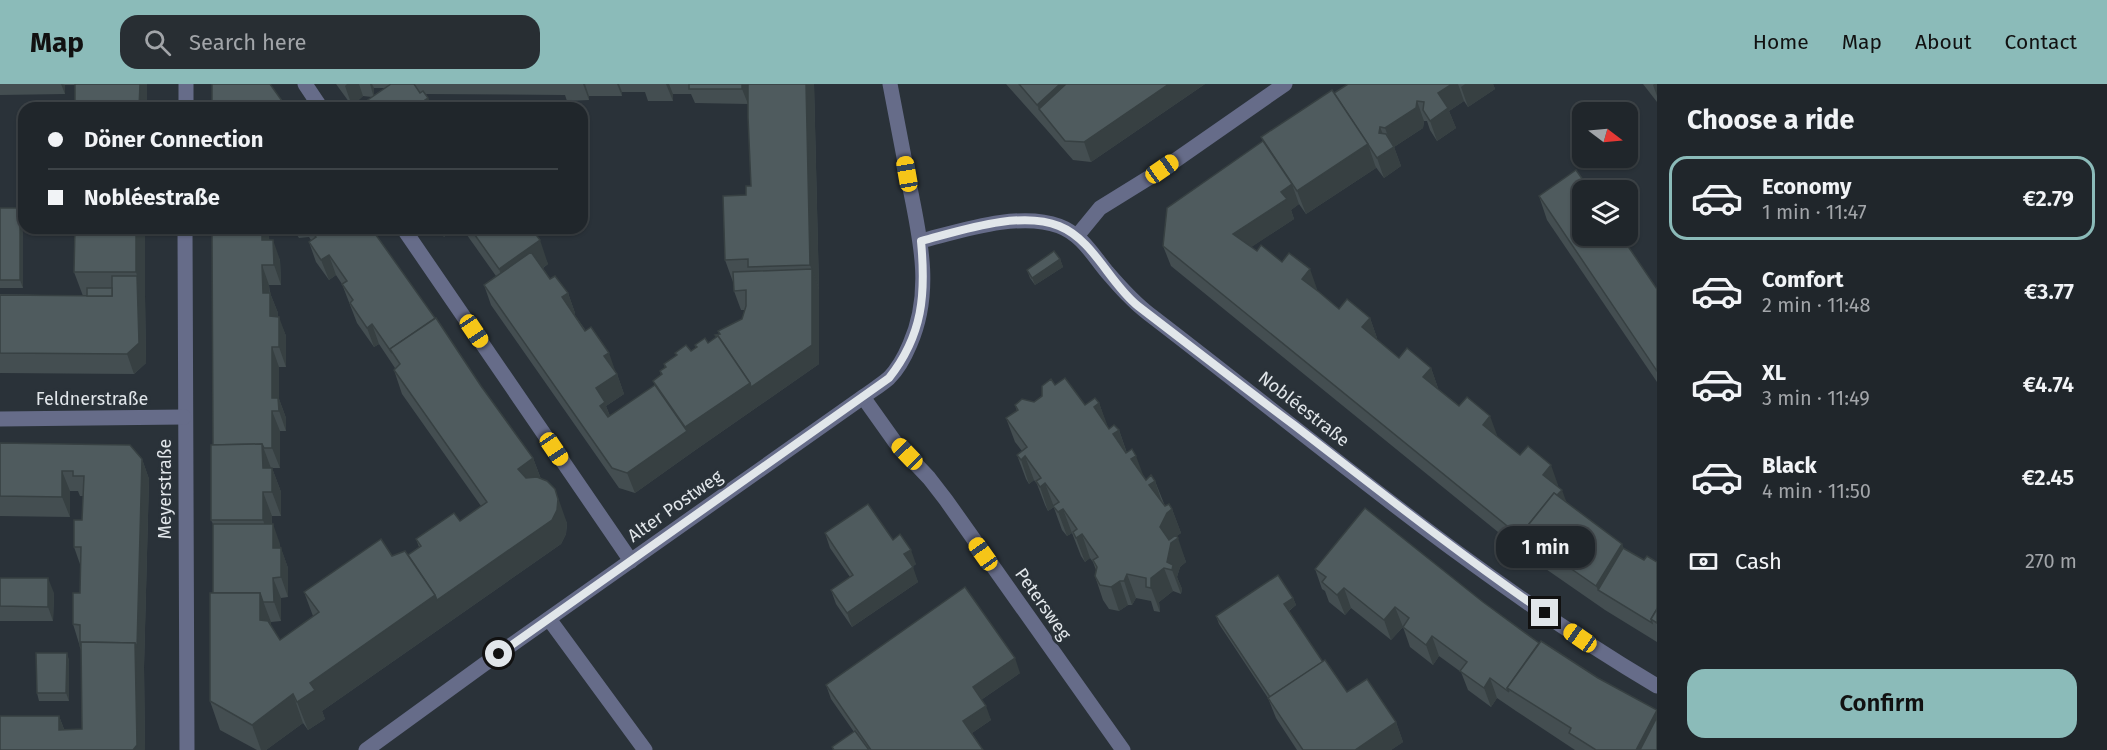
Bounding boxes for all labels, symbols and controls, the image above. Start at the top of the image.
search box [120,15,540,69]
text: Map [30,26,84,59]
icon: search [141,26,174,59]
text: Search here [189,29,307,56]
text: Home [1753,29,1809,55]
text: Map [1842,29,1882,55]
text: About [1915,29,1972,55]
text: Contact [2005,29,2077,55]
north arrow [1572,102,1638,168]
map controls [1572,102,1638,246]
text: Choose a ride [1687,104,1854,136]
text: Döner Connection [84,126,263,153]
car [1142,151,1182,187]
car [895,155,919,193]
icon: car [1690,171,1744,225]
text: Economy [1762,173,1851,200]
button: layers [1572,180,1638,246]
text: Nobléestraße [84,184,220,211]
text: €2.79 [2023,185,2074,212]
text: 1 min · 11:47 [1762,200,1867,224]
icon: car [1690,264,1744,318]
text: Comfort [1762,266,1843,293]
text: €3.77 [2024,278,2074,305]
text: 2 min · 11:48 [1762,293,1871,317]
car [456,311,492,351]
icon: car [1690,357,1744,411]
text: XL [1762,359,1786,386]
street label: Nobléestraße [1254,367,1354,451]
text: €4.74 [2023,371,2074,398]
text: 3 min · 11:49 [1762,386,1870,410]
street label: Feldnerstraße [36,388,148,410]
car [536,429,572,469]
car [888,435,926,473]
street label: Meyerstraße [154,439,176,539]
icon: car [1690,450,1744,504]
text: Black [1762,452,1817,479]
text: €2.45 [2022,464,2074,491]
street label: Alter Postweg [623,465,727,547]
text: 4 min · 11:50 [1762,479,1871,503]
callout: 1 min [1496,526,1594,568]
car [965,534,1001,574]
text: 1 min [1521,535,1570,559]
icon: cash [1687,545,1720,578]
text: Cash [1735,548,1782,575]
text: 270 m [2025,549,2077,573]
street label: Petersweg [1010,564,1076,645]
route end [1531,599,1558,626]
car [1560,620,1600,656]
route start [485,640,512,667]
button: Confirm [1687,669,2077,738]

